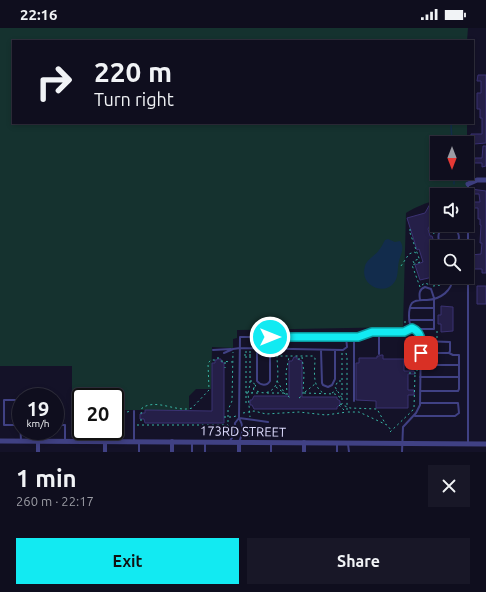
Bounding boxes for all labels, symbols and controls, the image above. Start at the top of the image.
text: 22:16 [20,6,58,23]
icon: right [28,56,80,108]
text: 220 m [94,56,172,87]
text: Turn right [94,89,174,109]
north arrow [430,136,474,180]
map controls [430,136,474,284]
button: sound [430,188,474,232]
button: search [430,240,474,284]
position arrow [249,316,291,358]
pin [404,336,438,370]
icon: arrive [410,342,432,364]
speed limit sign: 20 [72,388,124,440]
text: 19 [27,397,49,420]
text: km/h [26,418,50,429]
street label: 173RD STREET [200,423,286,439]
text: 1 min [16,465,77,492]
button: close [428,465,470,507]
text: 260 m · 22:17 [16,494,94,508]
button: Exit [16,538,239,584]
button: Share [247,538,470,584]

